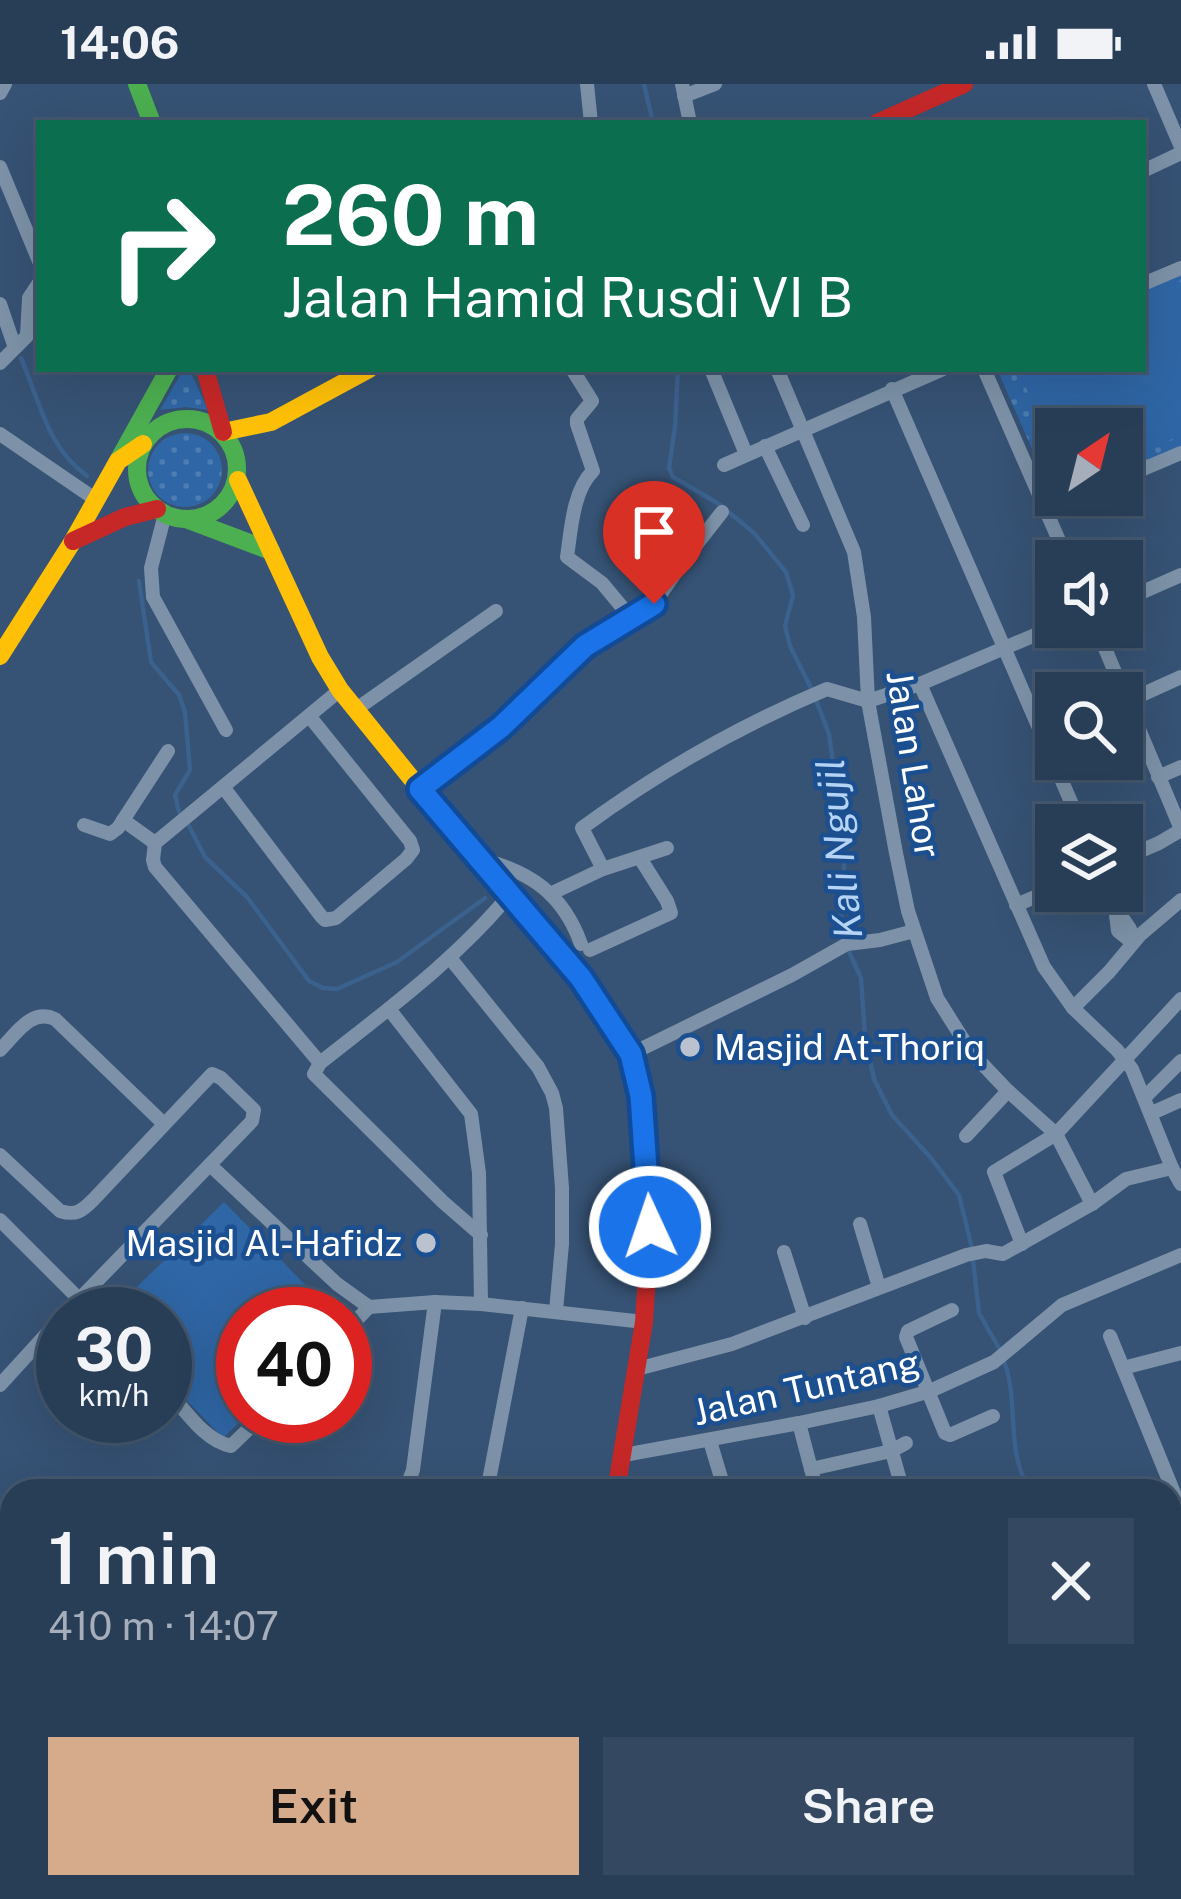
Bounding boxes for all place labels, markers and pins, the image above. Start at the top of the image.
pin [603,481,705,604]
place label: Masjid At-Thoriq [714,1026,985,1068]
marker: Masjid At-Thoriq [677,1034,703,1060]
place label: Masjid Al-Hafidz [126,1222,402,1264]
marker: Masjid Al-Hafidz [413,1230,439,1256]

